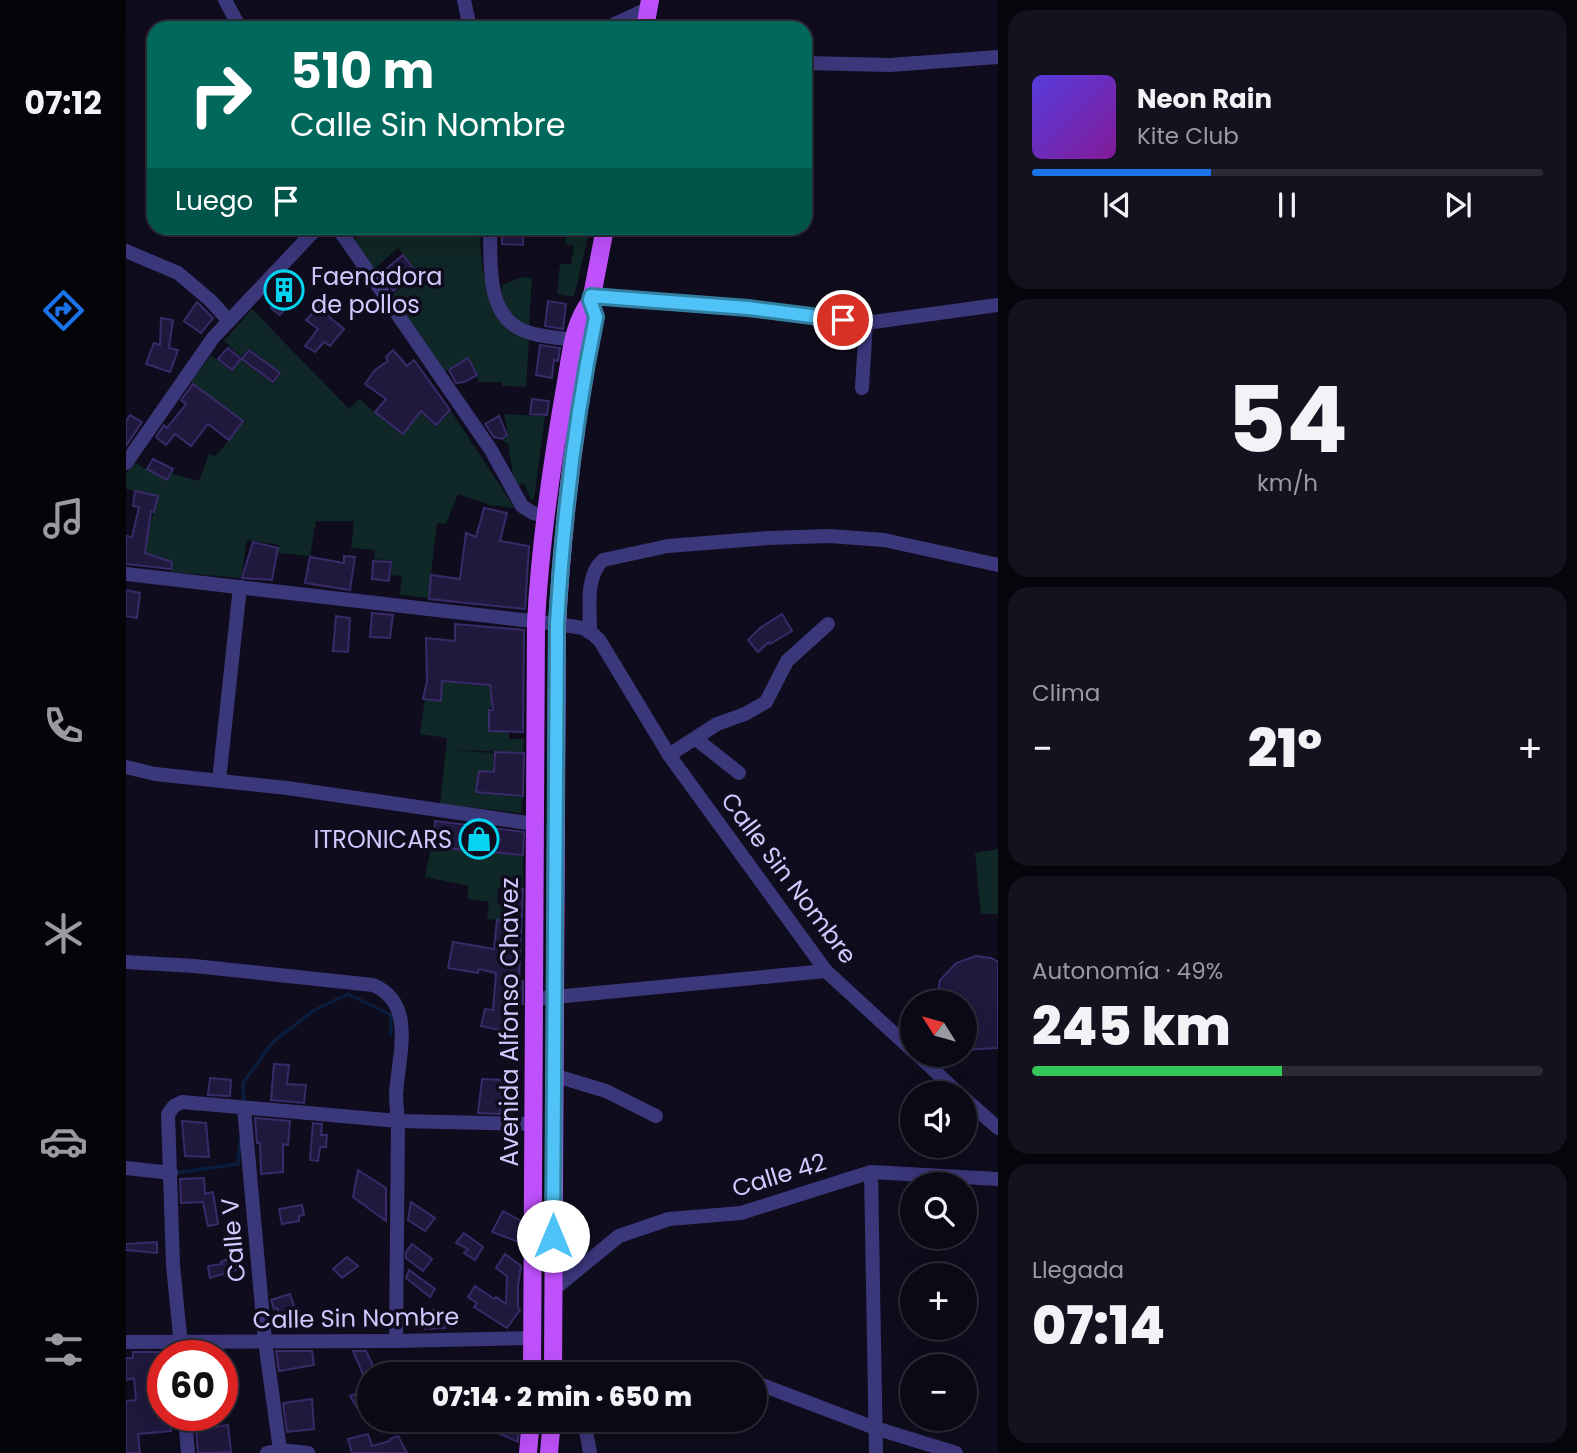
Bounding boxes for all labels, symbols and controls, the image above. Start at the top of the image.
text: 510 m [290,37,435,105]
icon: right [175,49,266,140]
text: 07:12 [24,80,102,125]
text: Neon Rain [1137,81,1272,117]
text: Calle Sin Nombre [290,102,566,147]
text: Kite Club [1137,120,1239,152]
icon: arrive [267,182,305,220]
text: Luego [175,183,253,219]
icon: previous [1098,186,1136,224]
icon: pause [1268,186,1306,224]
icon: next [1439,186,1477,224]
place label: Faenadora de pollos [311,260,443,321]
building icon: Faenadora de pollos [263,269,305,311]
icon: directions [39,286,88,335]
pin [813,290,873,350]
icon: arrive [824,301,862,339]
text: 54 [1227,356,1348,484]
text: km/h [1257,467,1318,499]
icon: music [39,494,88,543]
text: Clima [1032,677,1100,709]
icon: phone [39,701,88,750]
text: 21° [1248,712,1322,785]
text: − [1032,722,1053,775]
text: + [1517,722,1543,775]
street label: Calle Sin Nombre [714,786,864,970]
shop icon: ITRONICARS [458,818,500,860]
place label: ITRONICARS [313,823,452,856]
street label: Avenida Alfonso Chavez [493,877,526,1167]
icon: climate [39,909,88,958]
text: Autonomía · 49% [1032,955,1223,987]
north arrow [900,990,976,1068]
map controls [900,990,977,1431]
text: 245 km [1032,990,1231,1063]
button: sound [900,1081,977,1158]
icon: car [39,1117,88,1166]
street label: Calle 42 [728,1145,830,1205]
button: search [900,1172,977,1249]
street label: Calle V [213,1197,253,1283]
position arrow [516,1199,590,1273]
text: Llegada [1032,1254,1124,1286]
button: + [900,1263,977,1340]
text: 07:14 [1032,1289,1165,1362]
street label: Calle Sin Nombre [252,1300,460,1336]
icon: filters [39,1325,88,1374]
speed limit sign: 60 [147,1340,238,1431]
button: − [900,1354,977,1431]
text: 07:14 · 2 min · 650 m [432,1379,692,1415]

